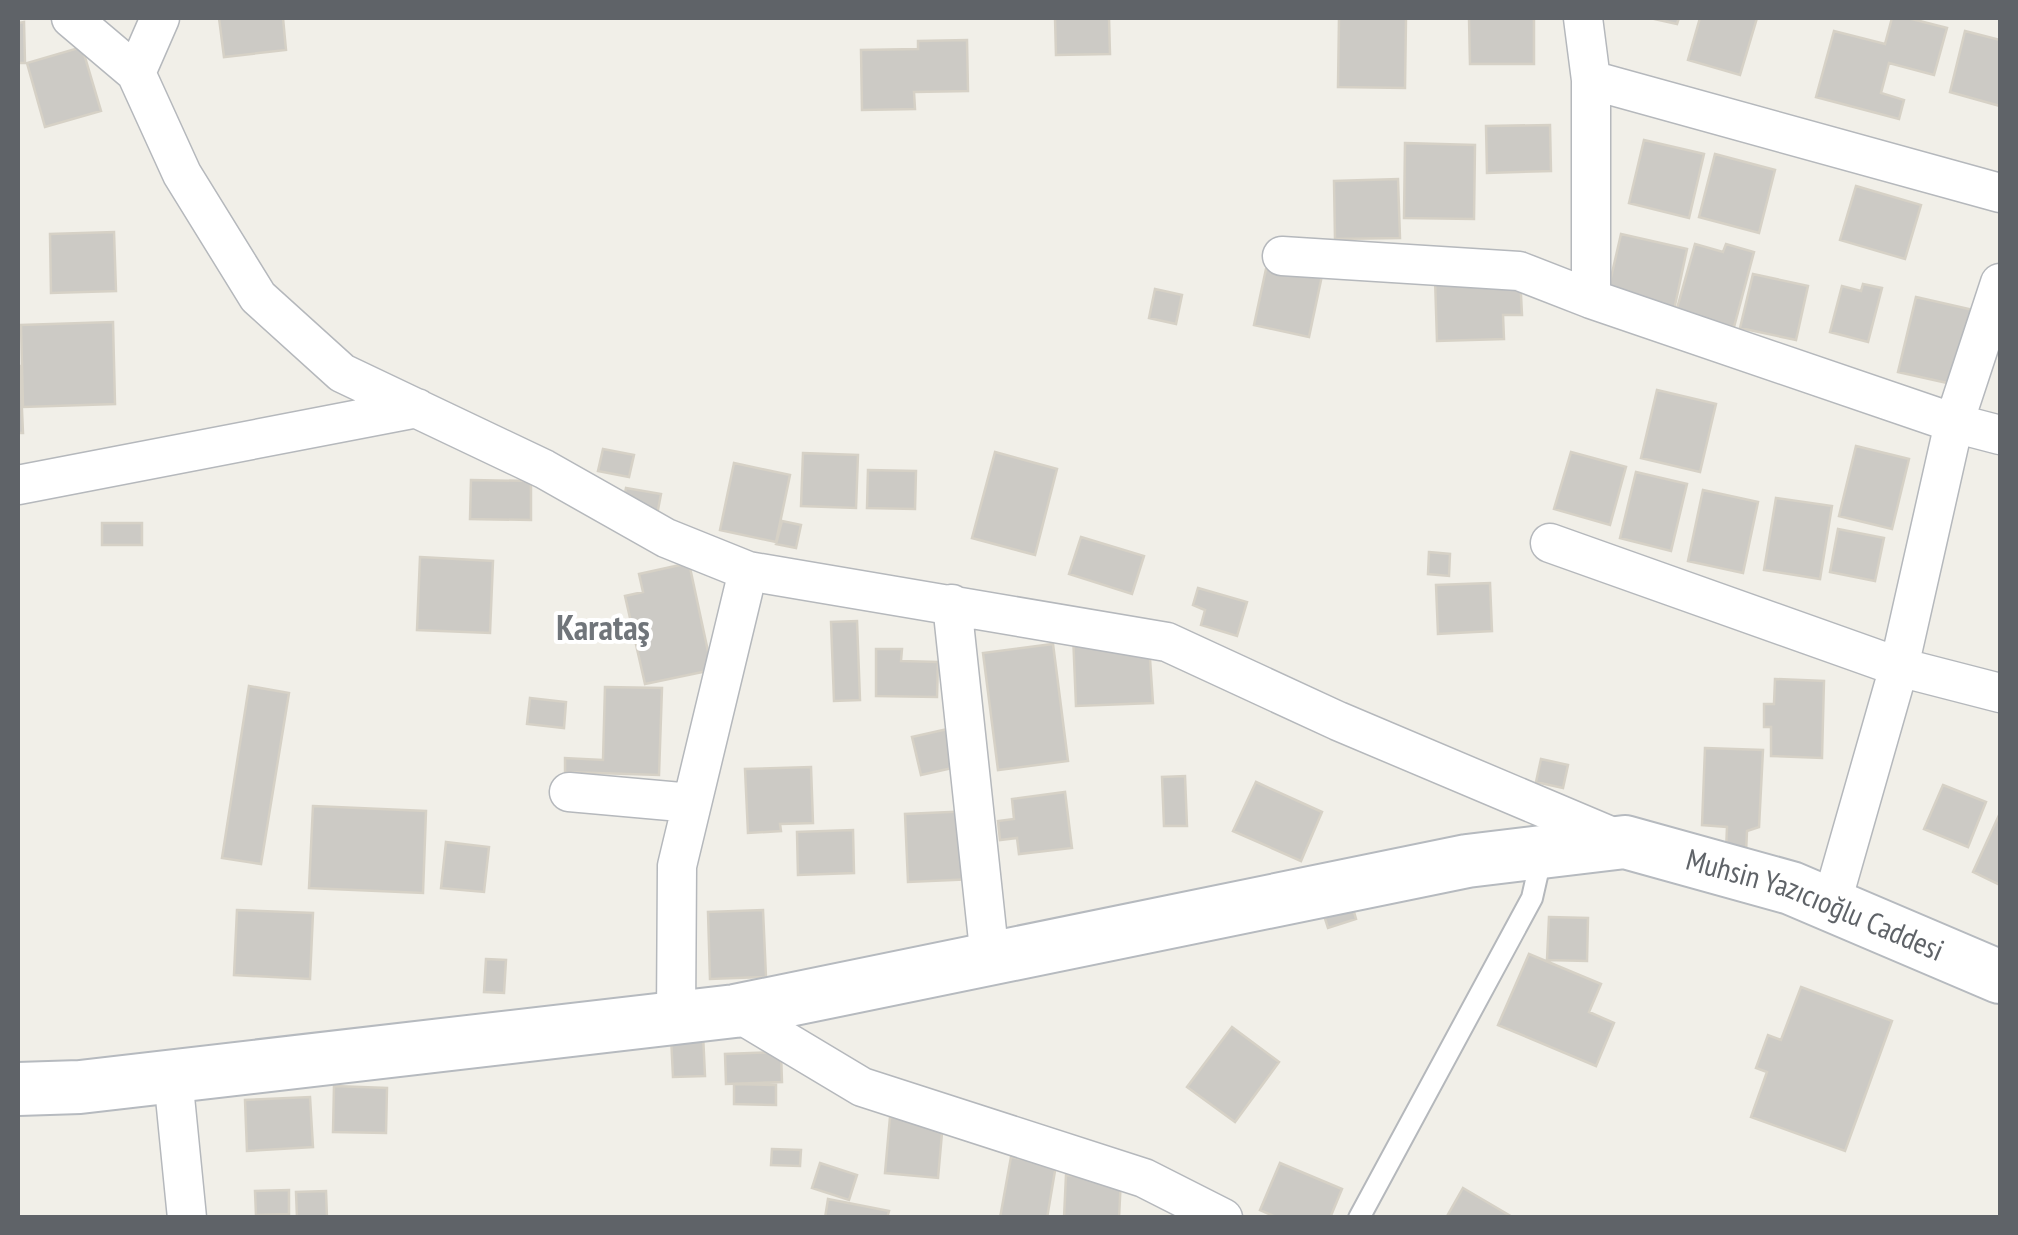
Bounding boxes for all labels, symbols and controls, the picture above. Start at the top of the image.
district label: Karataş [556,604,650,650]
street label: Muhsin Yazıcıoğlu Caddesi [1682,839,1950,969]

